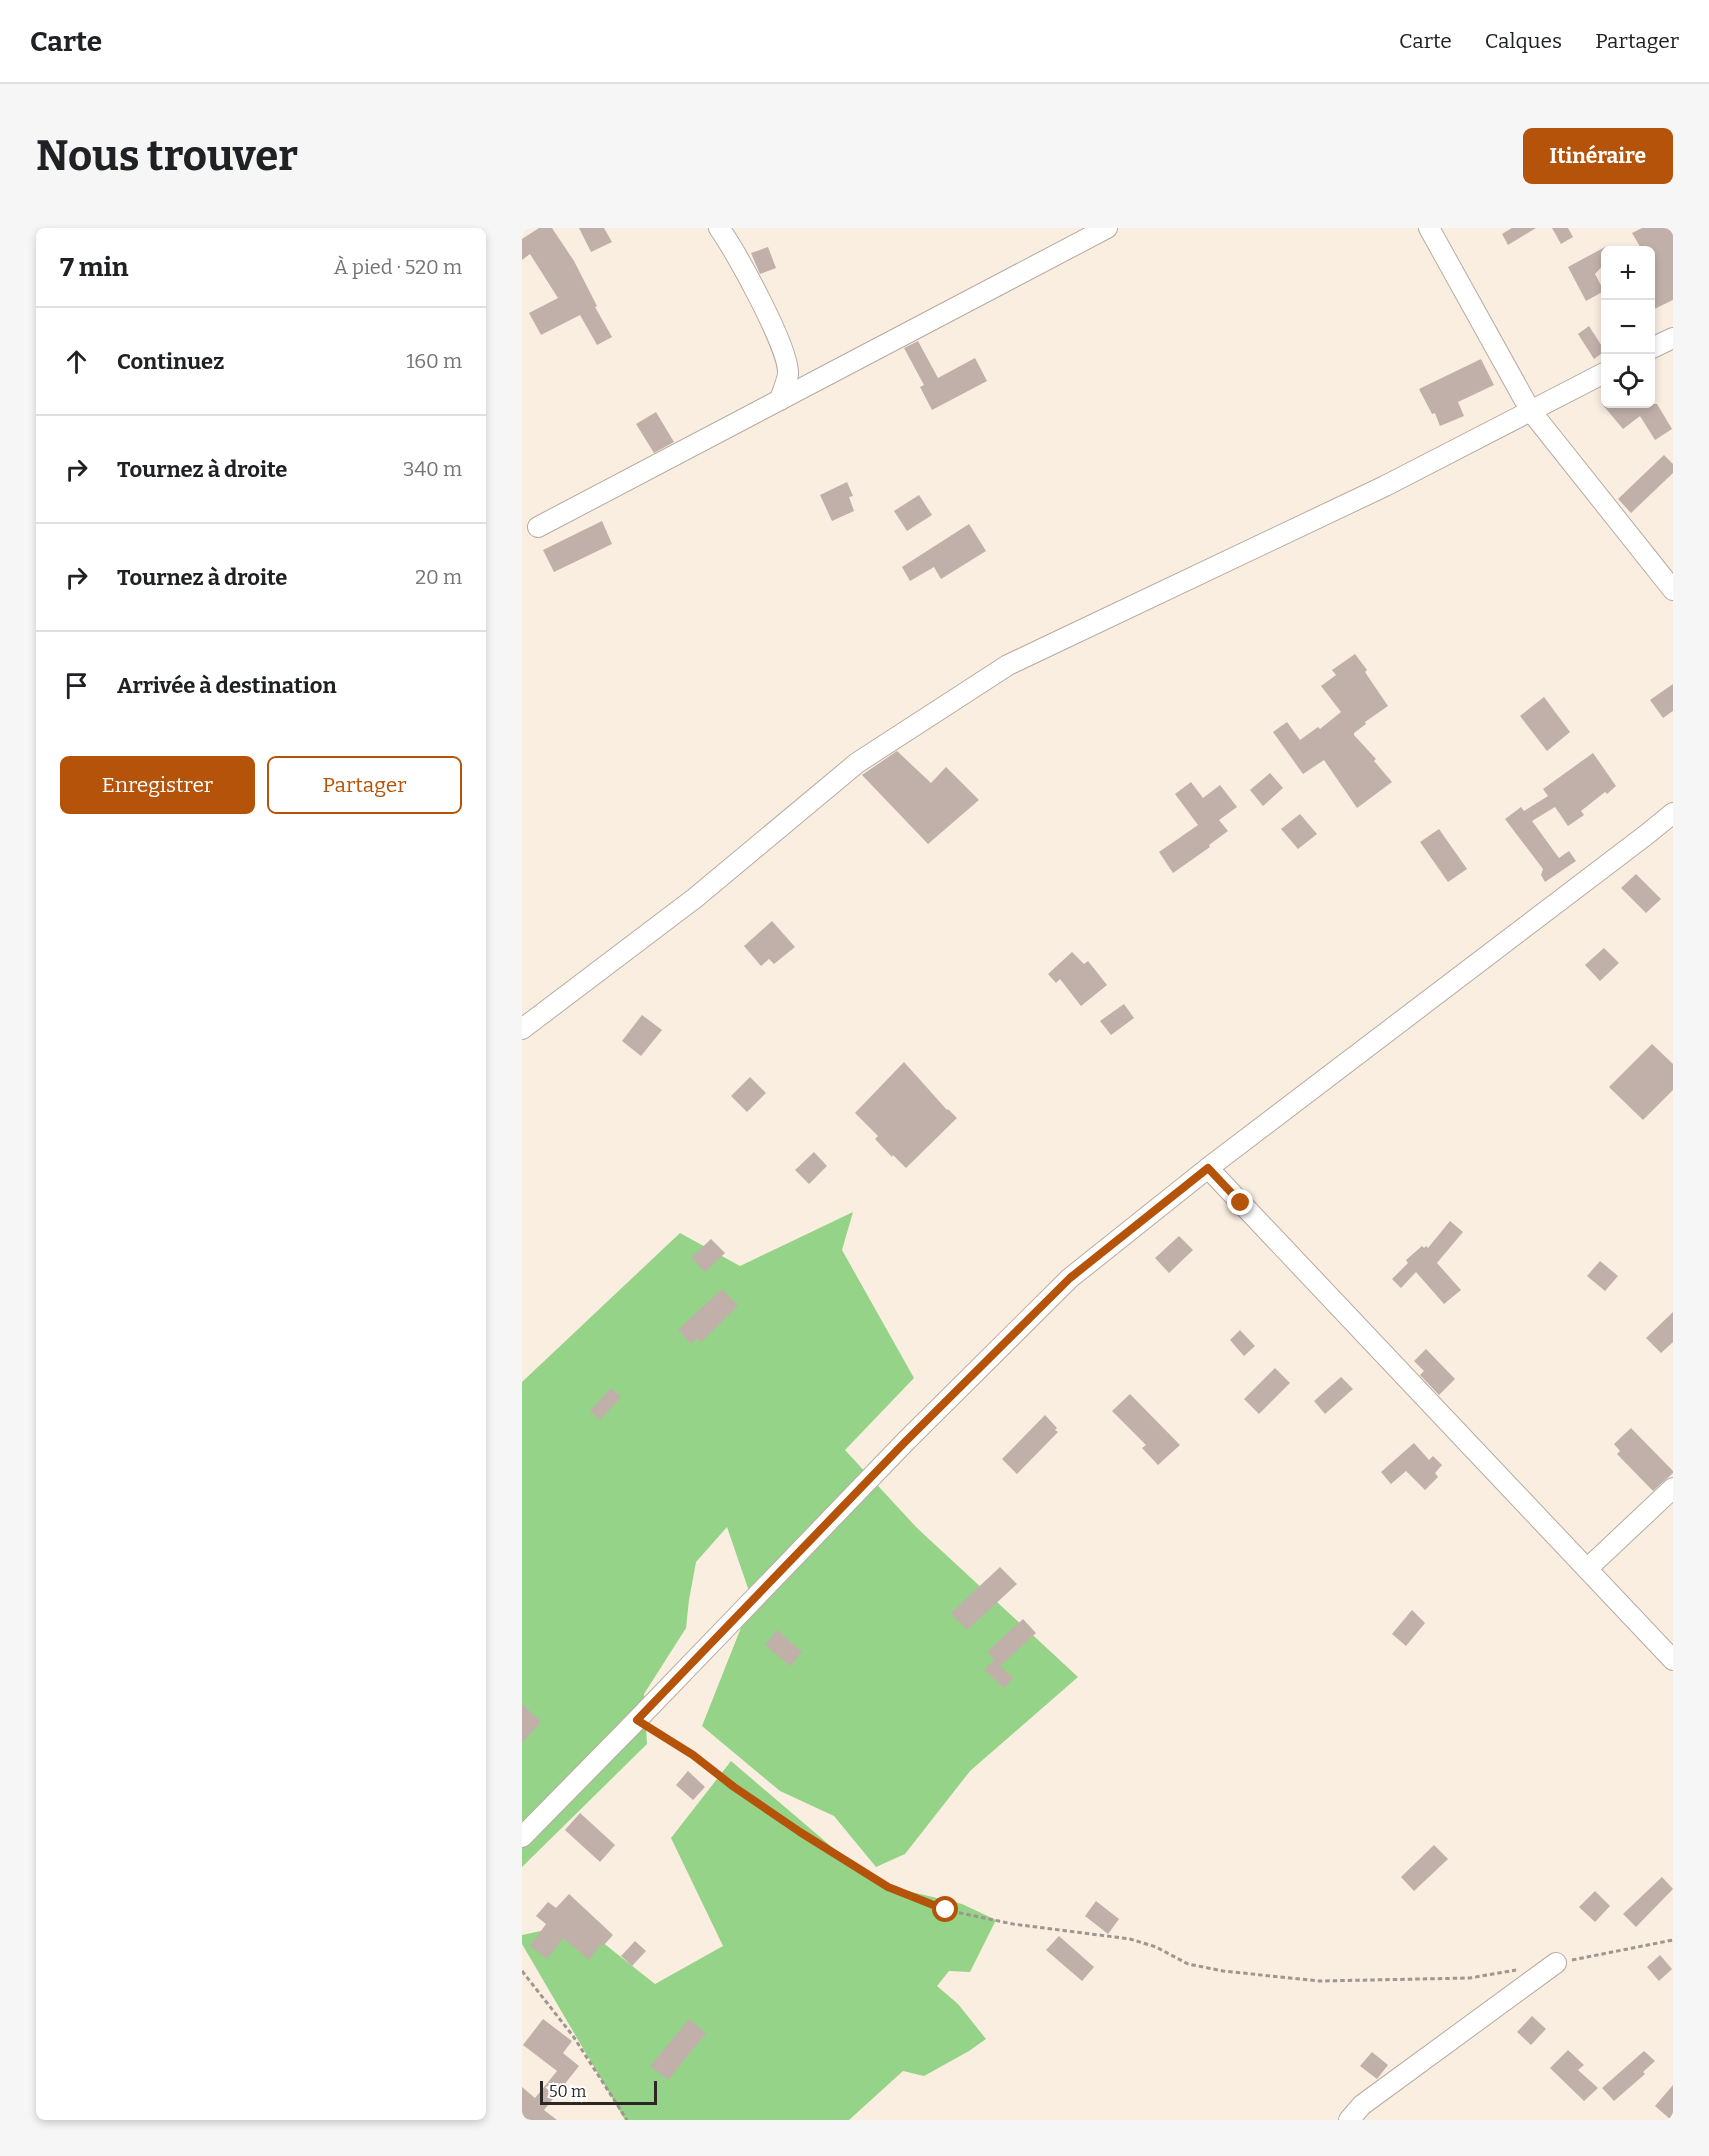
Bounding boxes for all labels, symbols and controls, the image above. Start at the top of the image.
text: Carte [30,25,102,58]
text: Carte [1399,28,1452,54]
text: Calques [1485,28,1562,54]
text: Partager [1595,28,1679,54]
button: Itinéraire [1523,128,1673,184]
text: Nous trouver [36,131,298,181]
map controls [1601,246,1655,408]
button: + [1601,246,1655,300]
text: 7 min [60,252,128,283]
text: À pied · 520 m [334,255,462,279]
button: − [1601,300,1655,354]
icon: ahead [60,345,93,378]
text: Continuez [117,348,224,375]
text: 160 m [406,349,462,373]
button: locate [1601,354,1655,408]
icon: right [60,453,93,486]
text: Tournez à droite [117,456,287,483]
text: 340 m [403,457,462,481]
icon: right [60,561,93,594]
text: Tournez à droite [117,564,287,591]
text: 20 m [415,565,462,589]
icon: arrive [60,669,93,702]
text: Arrivée à destination [117,672,337,699]
button: Enregistrer [60,756,255,814]
button: Partager [267,756,462,814]
route end [1227,1189,1253,1215]
route start [932,1896,958,1922]
scale bar [540,2078,657,2106]
text: 50 m [549,2082,586,2101]

